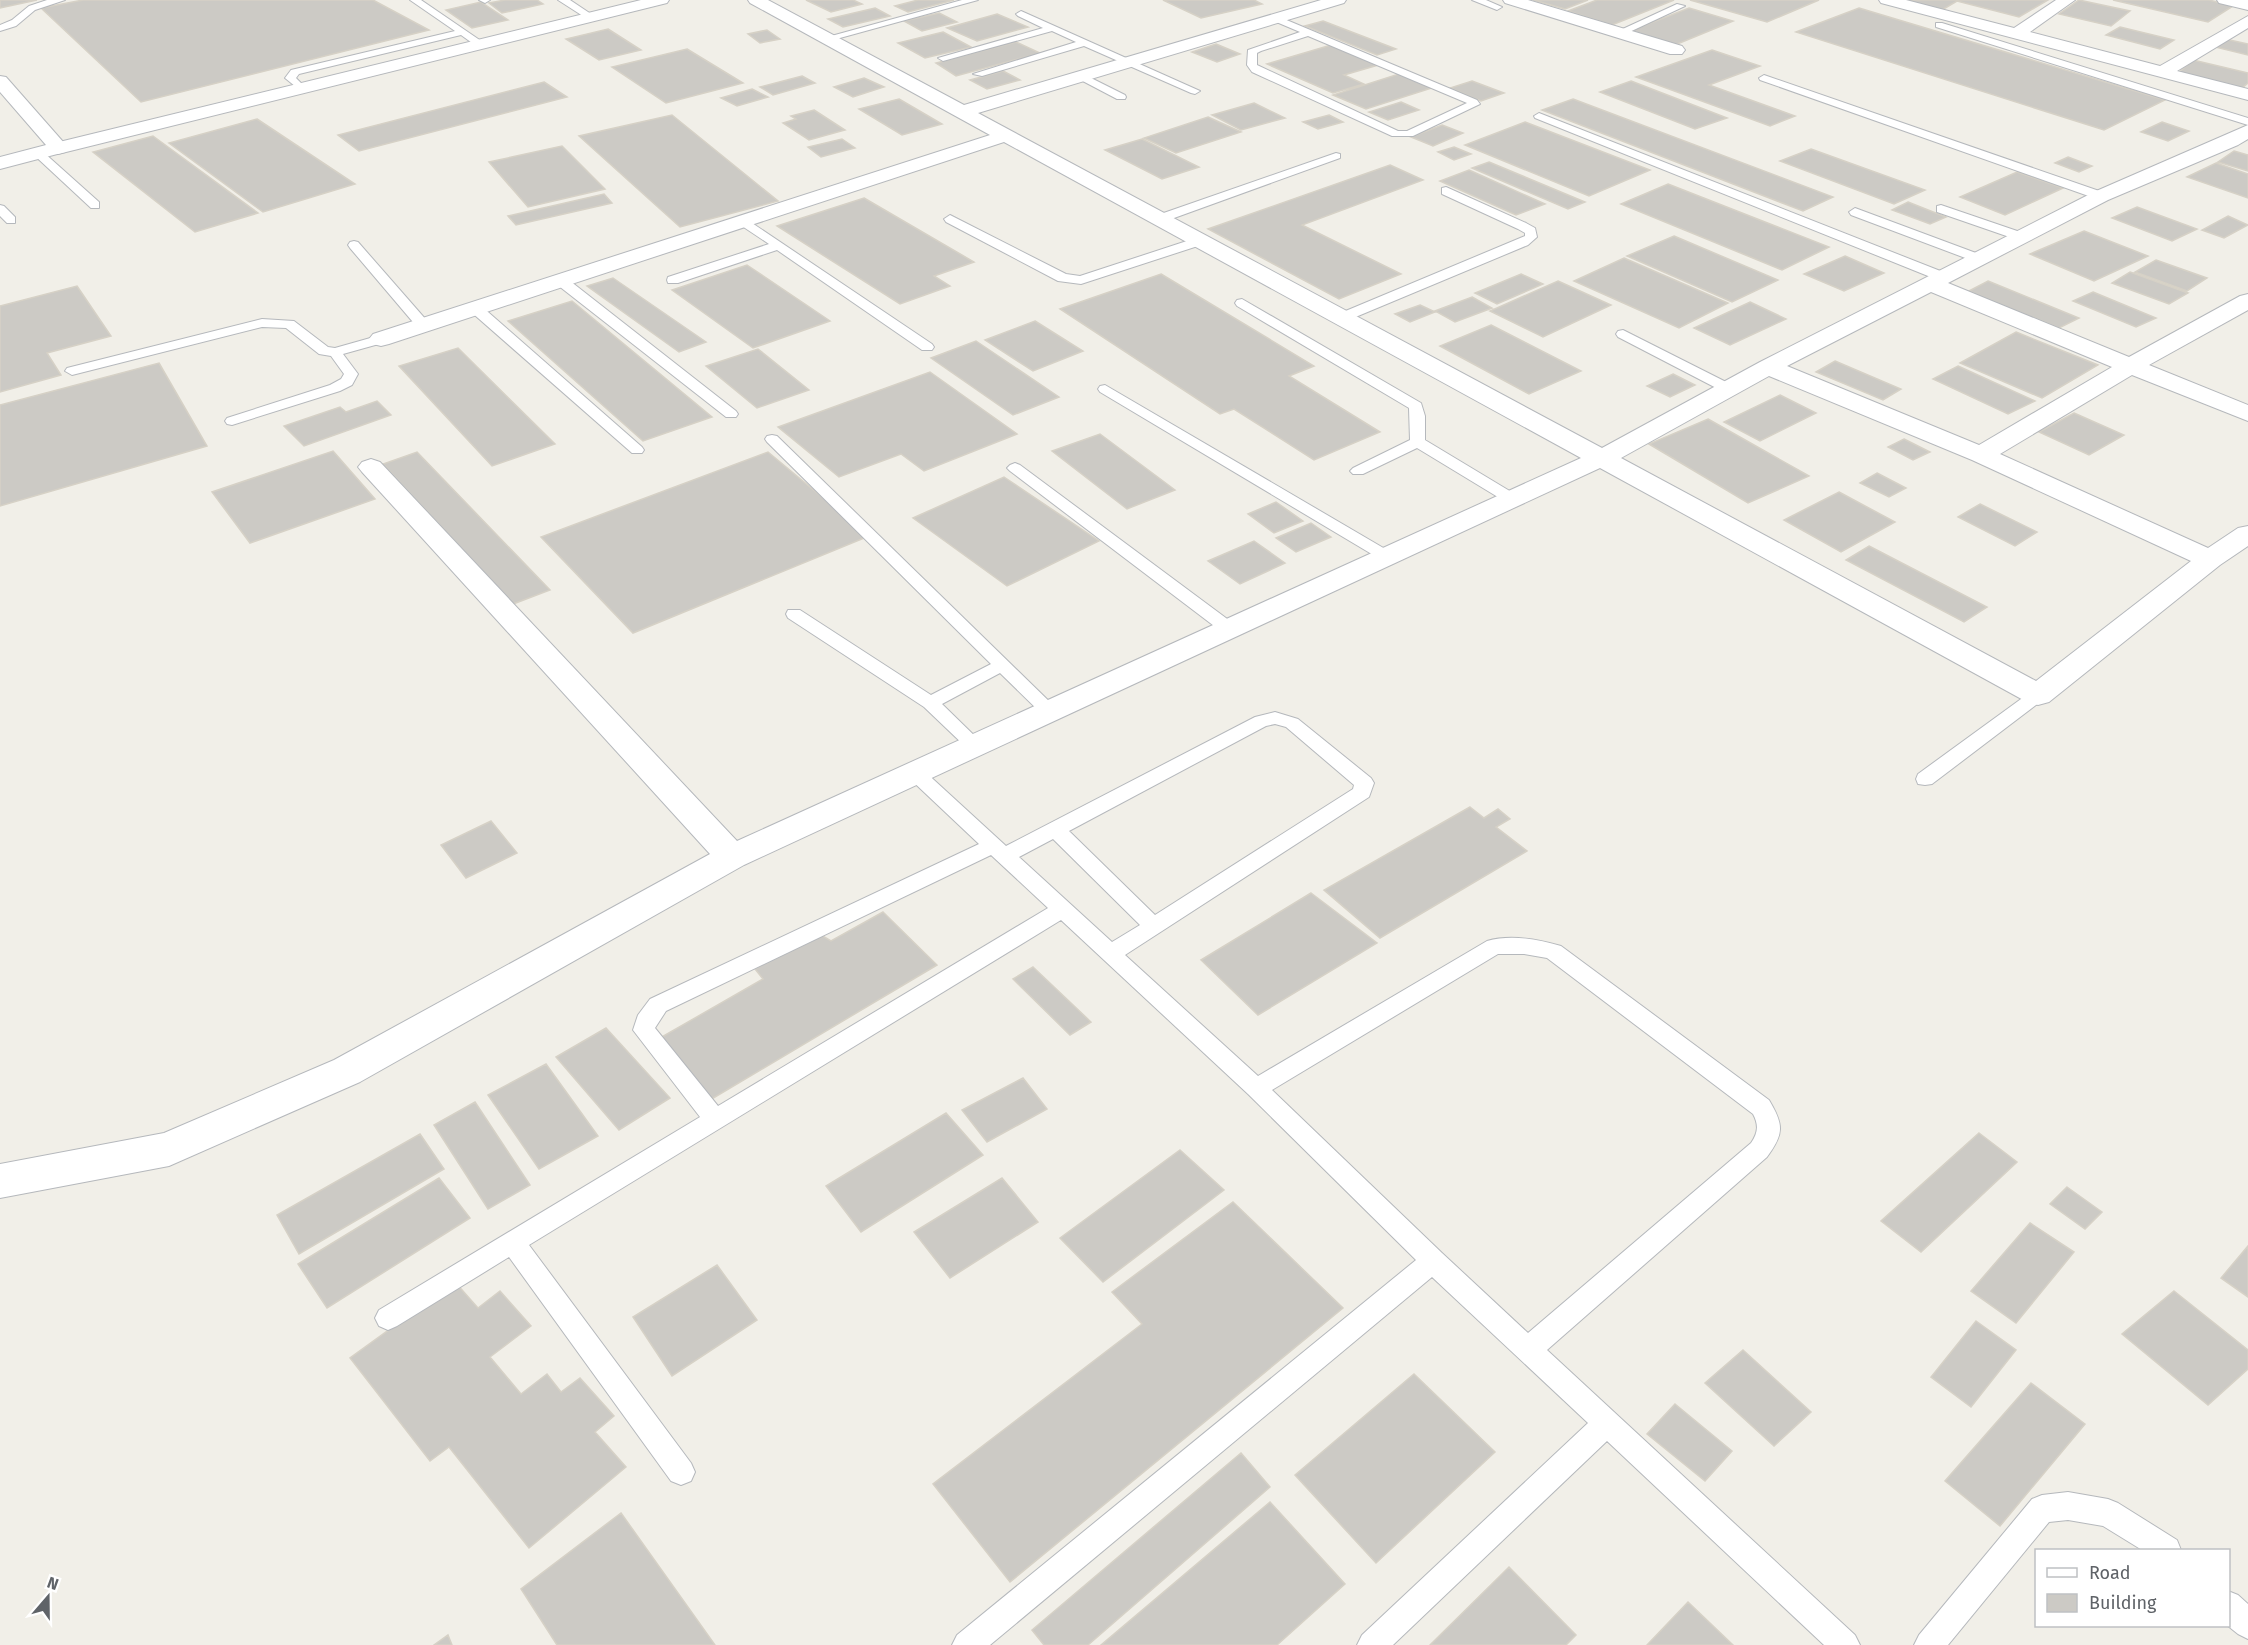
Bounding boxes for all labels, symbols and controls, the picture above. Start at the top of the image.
legend [2035,1549,2230,1627]
text: Road [2089,1562,2131,1584]
north arrow [18,1567,78,1627]
text: N [45,1573,61,1594]
text: Building [2089,1592,2157,1614]

